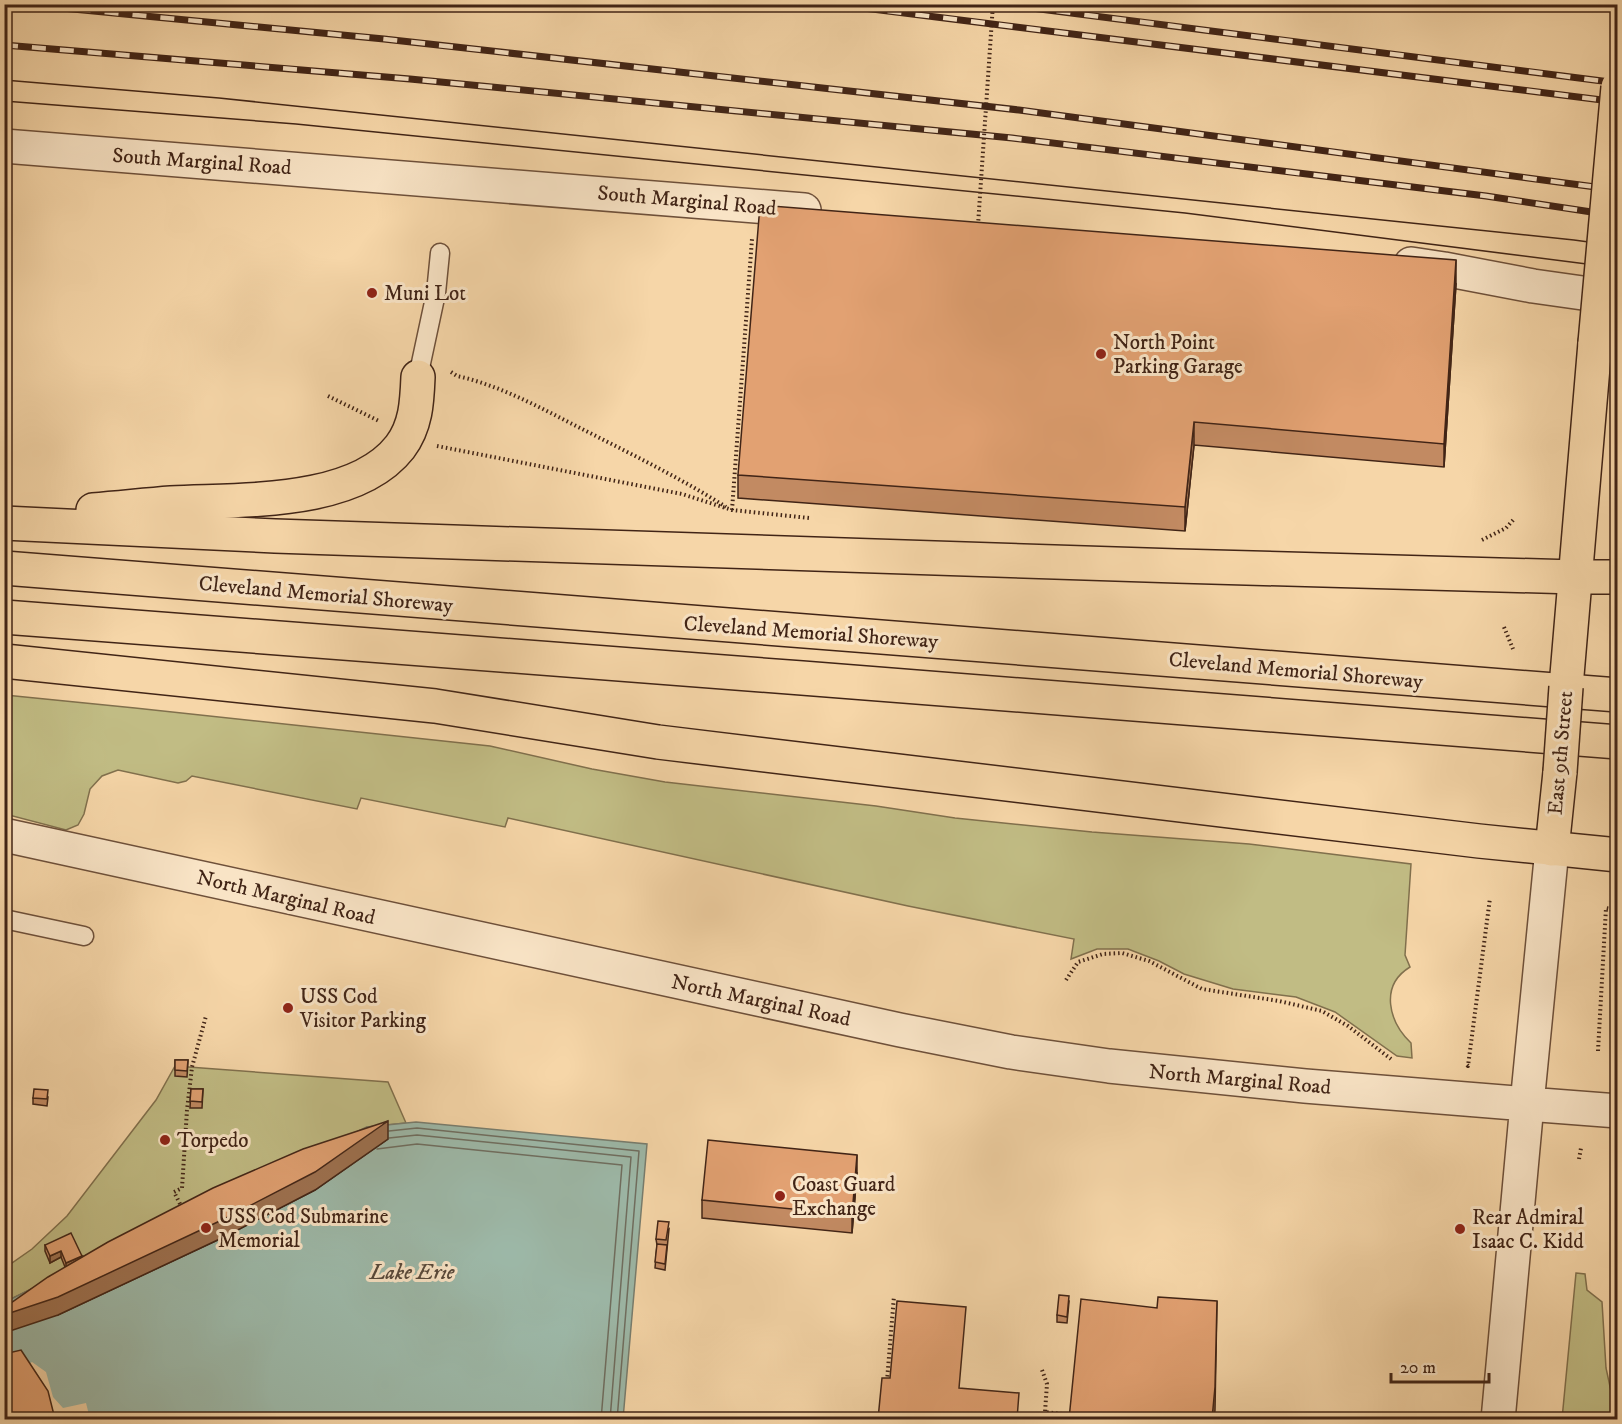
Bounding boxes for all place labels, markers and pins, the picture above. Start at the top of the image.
place label: Muni Lot [384,281,466,307]
marker: Muni Lot [365,286,379,300]
place label: North Point Parking Garage [1113,330,1243,380]
marker: North Point Parking Garage [1094,347,1108,361]
place label: USS Cod Visitor Parking [299,984,427,1034]
marker: USS Cod Visitor Parking [281,1001,295,1015]
place label: Torpedo [177,1128,249,1154]
marker: Torpedo [158,1133,172,1147]
place label: Coast Guard Exchange [792,1172,896,1222]
marker: Coast Guard Exchange [773,1189,787,1203]
place label: USS Cod Submarine Memorial [218,1204,389,1254]
place label: Rear Admiral Isaac C. Kidd [1472,1205,1585,1255]
marker: USS Cod Submarine Memorial [199,1221,213,1235]
marker: Rear Admiral Isaac C. Kidd [1453,1222,1467,1236]

